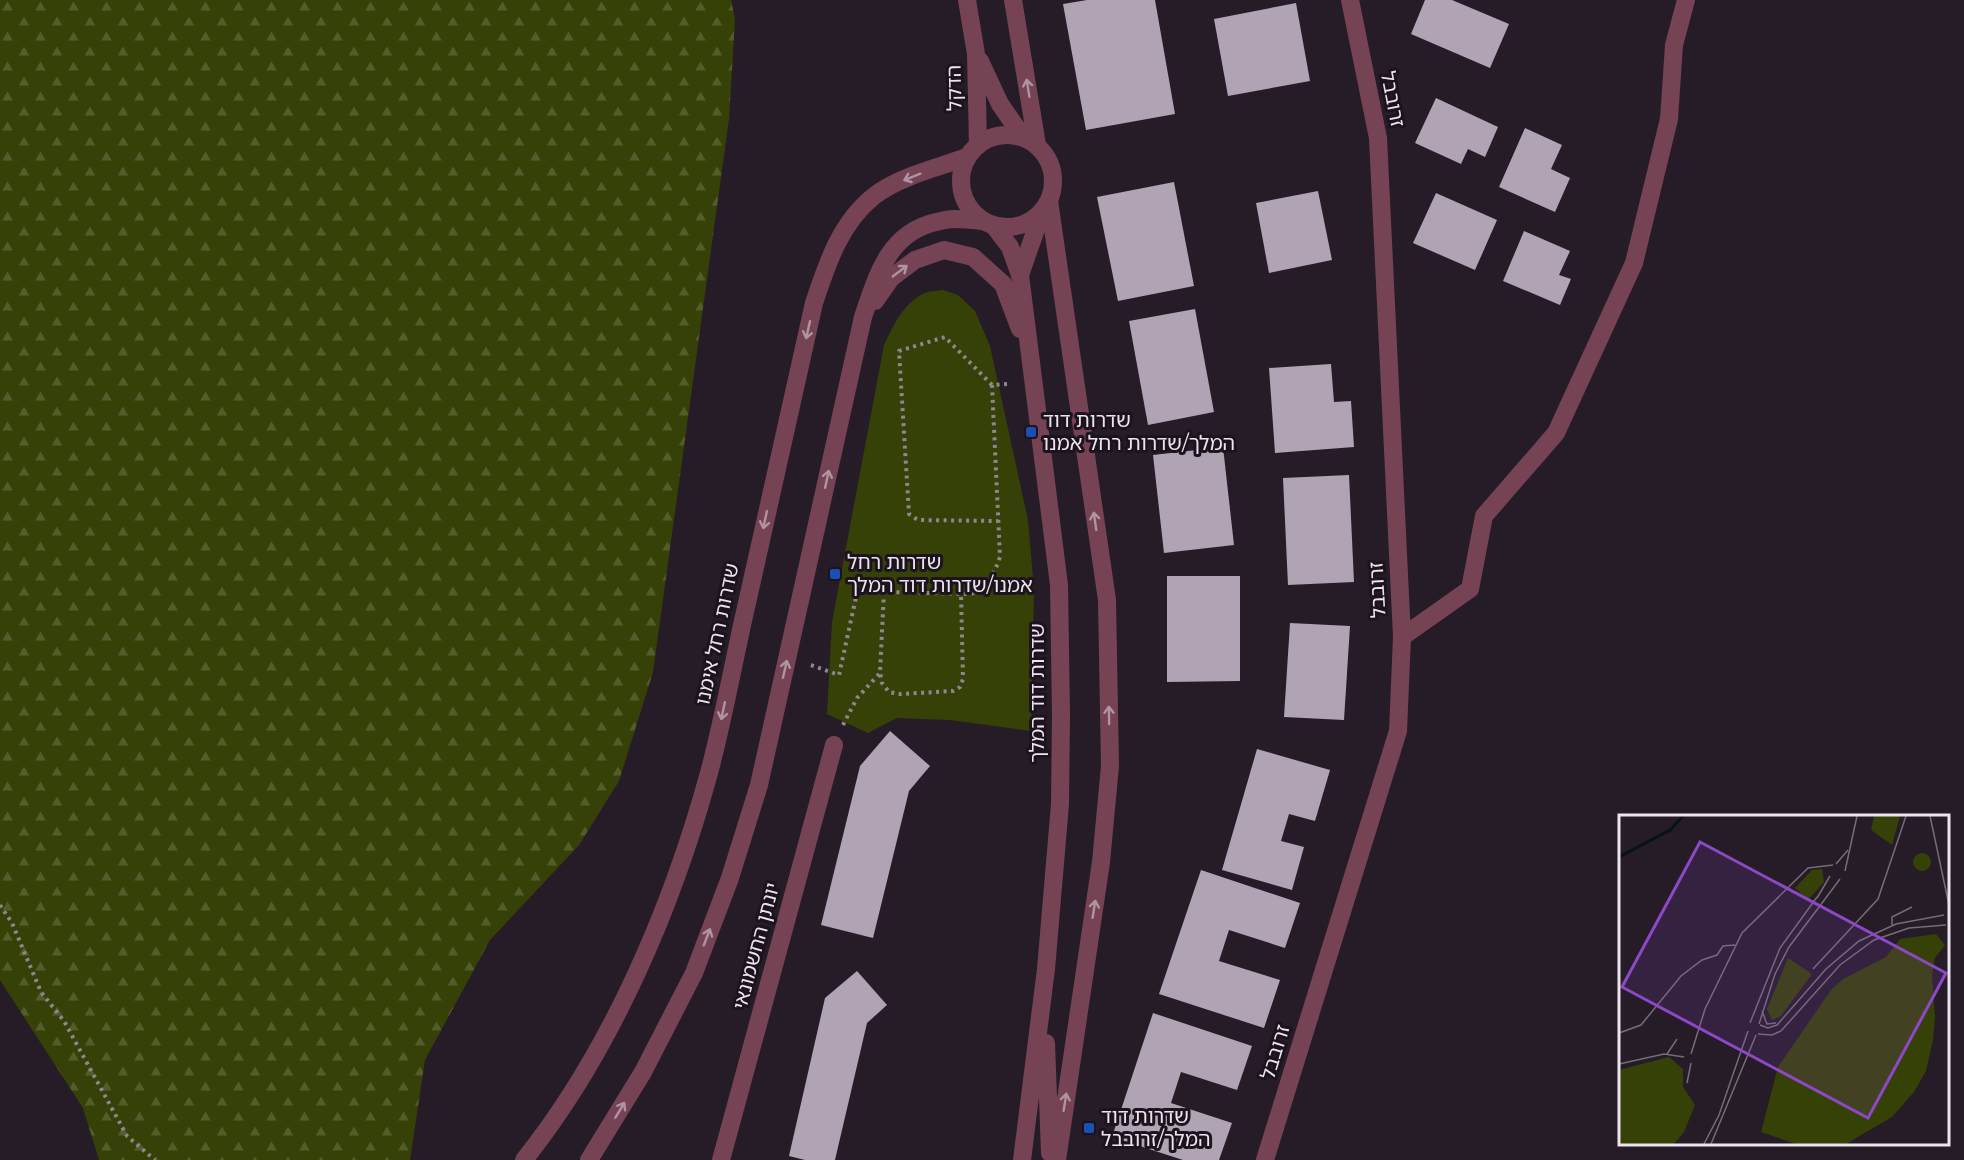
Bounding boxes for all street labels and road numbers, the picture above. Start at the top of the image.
street label: הדקל [942,65,966,111]
street label: זרובבל [1376,69,1410,129]
street label: שדרות רחל אימנו [690,561,744,707]
street label: זרובבל [1364,561,1390,619]
street label: שדרות דוד המלך [1025,623,1049,763]
street label: יונתן החשמונאי [728,880,784,1012]
street label: זרובבל [1255,1022,1295,1082]

